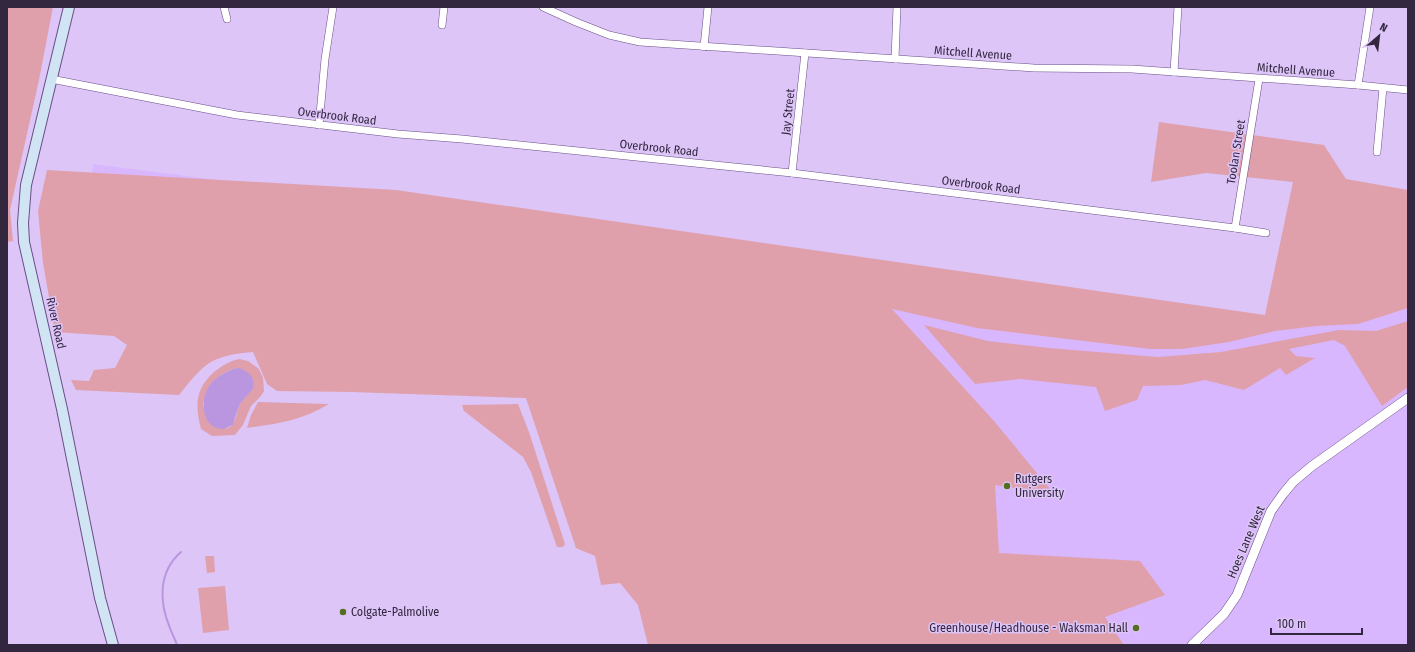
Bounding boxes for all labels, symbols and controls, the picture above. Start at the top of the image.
north arrow [1359,16,1399,56]
text: N [1377,20,1389,35]
street label: Mitchell Avenue [934,43,1012,63]
street label: Mitchell Avenue [1257,60,1335,80]
street label: Jay Street [779,88,797,136]
street label: Overbrook Road [297,104,377,128]
street label: Toolan Street [1224,119,1248,185]
street label: Overbrook Road [619,137,699,159]
street label: Overbrook Road [941,173,1021,197]
street label: River Road [43,296,69,350]
place label: Rutgers University [1015,472,1065,500]
marker: Rutgers University [1002,481,1012,491]
street label: Hoes Lane West [1224,504,1268,580]
place label: Colgate-Palmolive [351,605,439,619]
marker: Colgate-Palmolive [338,607,348,617]
scale bar [1271,610,1362,636]
text: 100 m [1277,617,1306,631]
place label: Greenhouse/Headhouse - Waksman Hall [929,621,1128,635]
marker: Greenhouse/Headhouse - Waksman Hall [1131,623,1141,633]

